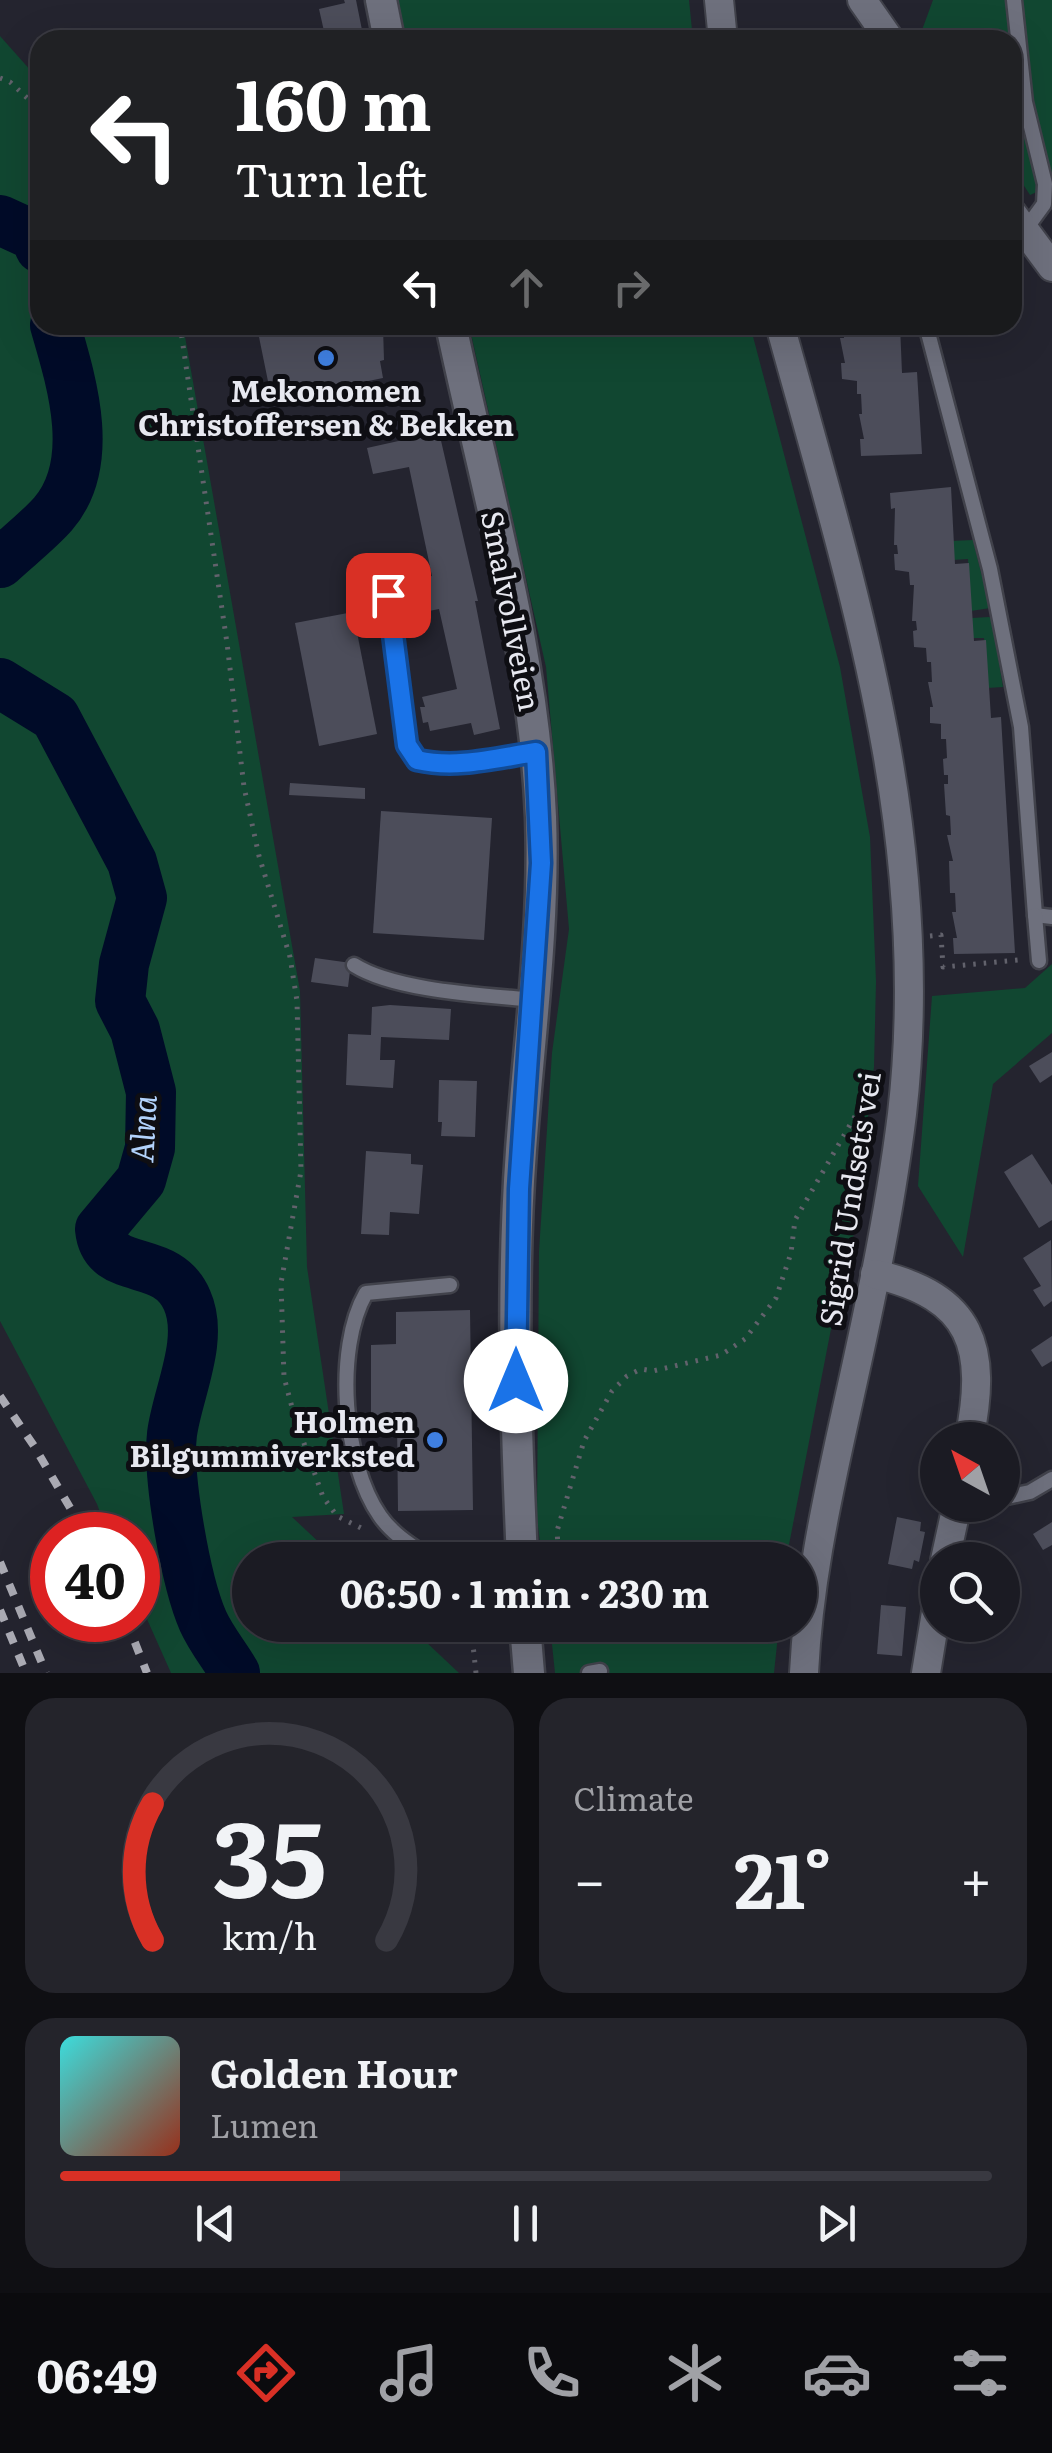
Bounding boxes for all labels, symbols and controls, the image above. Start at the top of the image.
text: 160 m [235,49,432,153]
icon: left [70,70,200,200]
text: Turn left [235,144,427,211]
icon: left [394,260,449,315]
icon: ahead [499,260,554,315]
icon: right [604,260,659,315]
marker: Mekonomen Christoffersen & Bekken [315,347,337,369]
place label: Mekonomen Christoffersen & Bekken [138,367,514,445]
street label: Smalvollveien [472,506,554,714]
pin [346,553,431,638]
icon: arrive [361,568,416,623]
street label: Sigrid Undsets vei [806,1068,890,1329]
water label: Alna [115,1093,167,1164]
position arrow [464,1329,568,1433]
place label: Holmen Bilgummiverksted [129,1398,415,1476]
north arrow [920,1422,1020,1522]
map controls [920,1422,1020,1642]
marker: Holmen Bilgummiverksted [424,1429,446,1451]
speed limit sign: 40 [30,1512,160,1642]
button: search [920,1542,1020,1642]
text: 06:50 · 1 min · 230 m [340,1563,709,1620]
text: Climate [574,1773,694,1821]
text: 35 [212,1775,326,1930]
text: 21° [734,1821,832,1932]
text: − [574,1836,606,1918]
text: + [960,1836,992,1918]
text: km/h [222,1908,317,1961]
text: Golden Hour [210,2043,458,2100]
text: Lumen [210,2100,318,2148]
icon: previous [188,2196,243,2251]
icon: pause [498,2196,553,2251]
icon: next [809,2196,864,2251]
icon: directions [231,2338,301,2408]
icon: music [374,2338,444,2408]
icon: phone [517,2338,587,2408]
icon: climate [660,2338,730,2408]
icon: car [802,2338,872,2408]
icon: filters [945,2338,1015,2408]
text: 06:49 [36,2340,158,2407]

